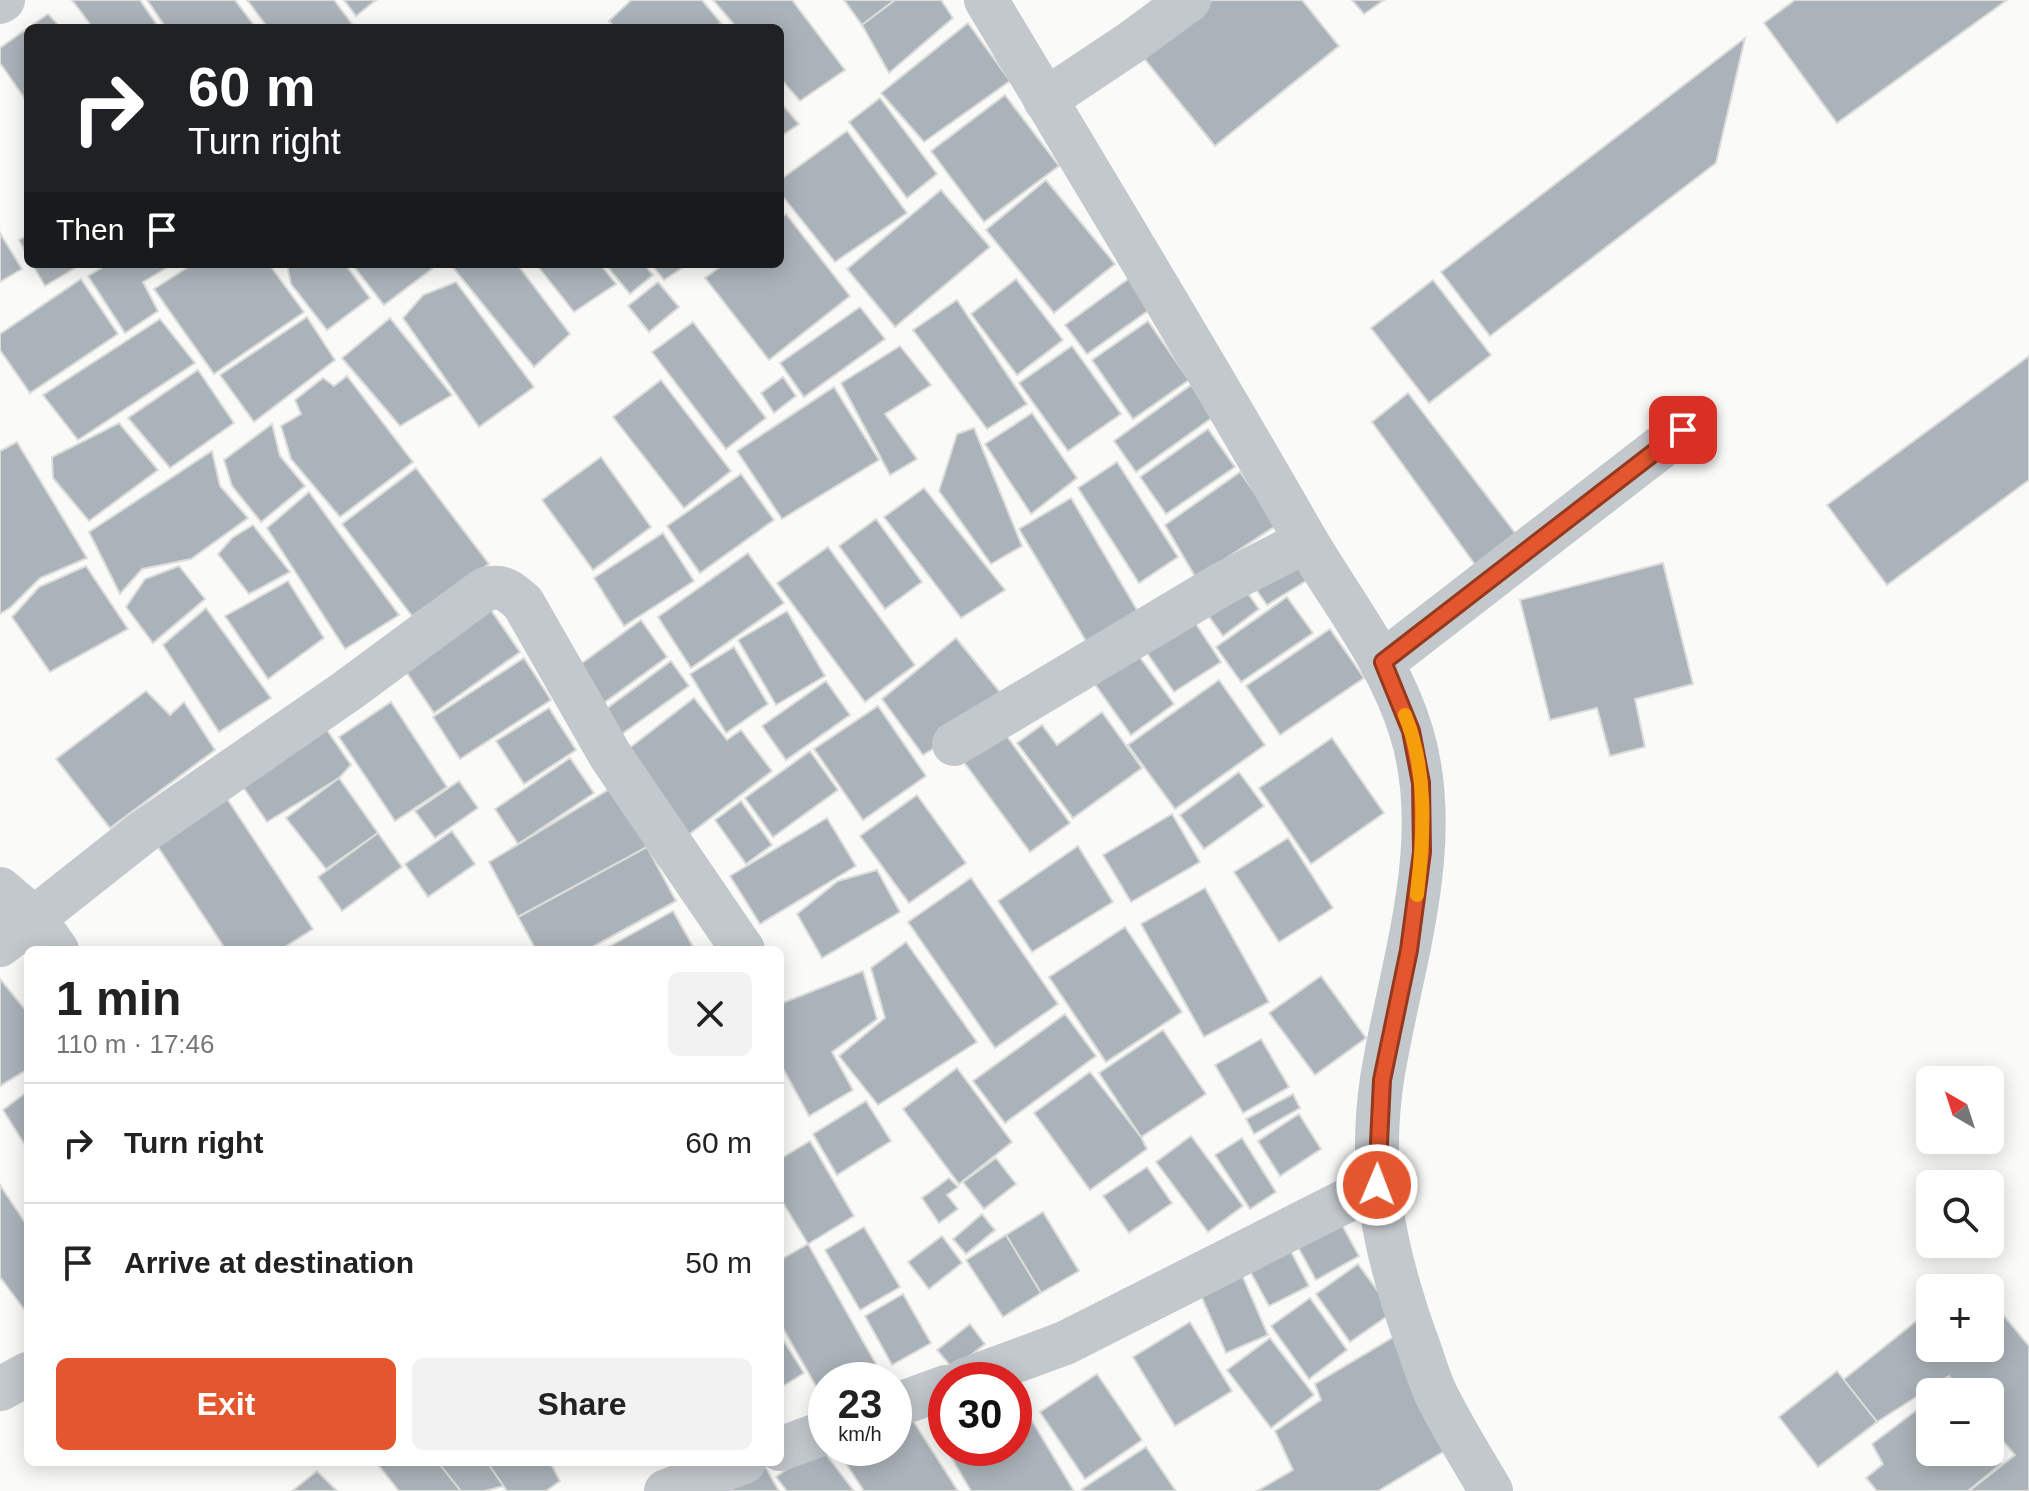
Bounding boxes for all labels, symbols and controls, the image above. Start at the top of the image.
text: 60 m [188,55,316,118]
icon: right [56,56,160,160]
text: Turn right [188,121,341,162]
icon: arrive [140,208,184,252]
text: Then [56,213,124,246]
pin [1649,396,1717,464]
icon: arrive [1661,408,1705,452]
text: 1 min [56,972,181,1025]
button: close [668,972,752,1056]
text: 110 m · 17:46 [56,1029,215,1059]
north arrow [1916,1066,2004,1154]
map controls [1916,1066,2004,1466]
icon: right [56,1121,100,1165]
text: Turn right [124,1126,263,1159]
text: 60 m [685,1126,752,1159]
position arrow [1335,1143,1419,1227]
button: search [1916,1170,2004,1258]
icon: arrive [56,1241,100,1285]
text: Arrive at destination [124,1246,414,1279]
text: 50 m [685,1246,752,1279]
button: + [1916,1274,2004,1362]
button: Exit [56,1358,396,1450]
button: Share [412,1358,752,1450]
speed limit sign: 30 [928,1362,1032,1466]
button: − [1916,1378,2004,1466]
text: 23 [838,1382,882,1426]
text: km/h [838,1423,882,1445]

